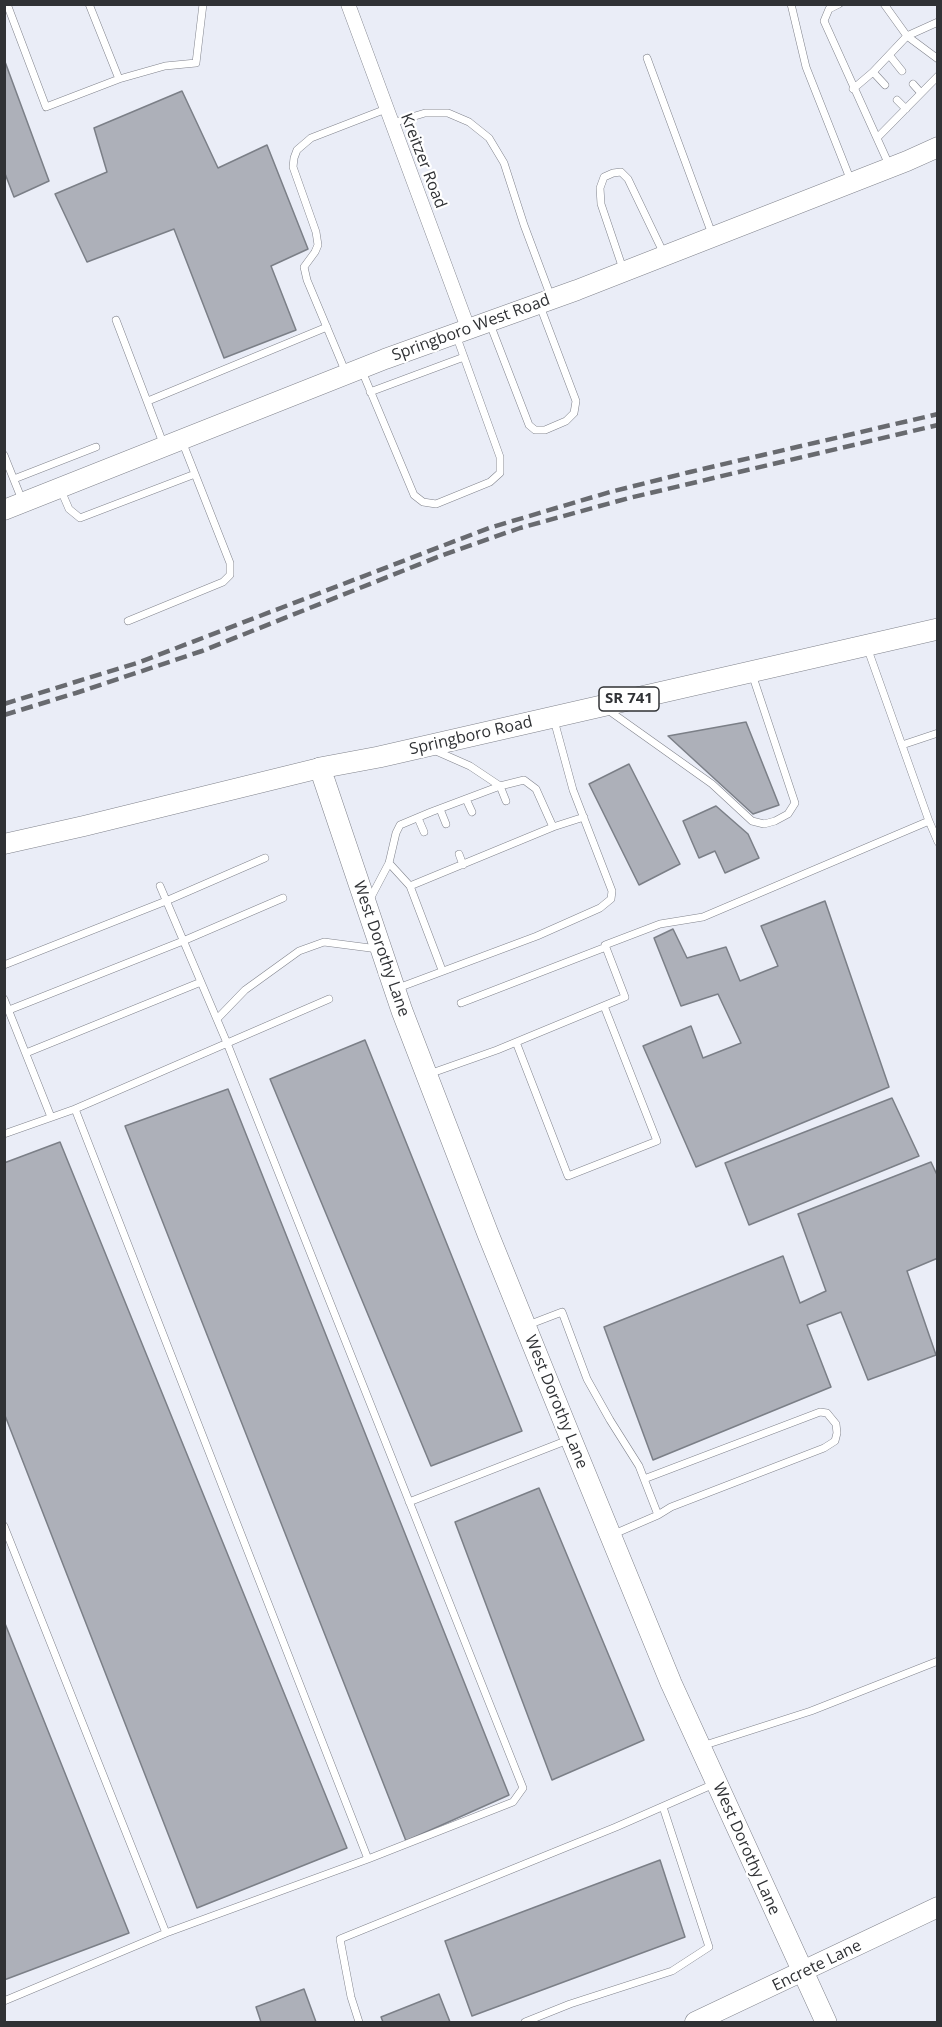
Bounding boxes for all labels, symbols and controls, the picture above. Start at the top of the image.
street label: Kreitzer Road [396,111,450,211]
street label: Springboro West Road [389,290,553,366]
road number: SR 741 [599,687,659,711]
street label: Springboro Road [408,713,534,759]
street label: West Dorothy Lane [349,879,413,1019]
street label: West Dorothy Lane [520,1332,592,1472]
street label: West Dorothy Lane [708,1780,784,1918]
street label: Encrete Lane [769,1936,865,1996]

